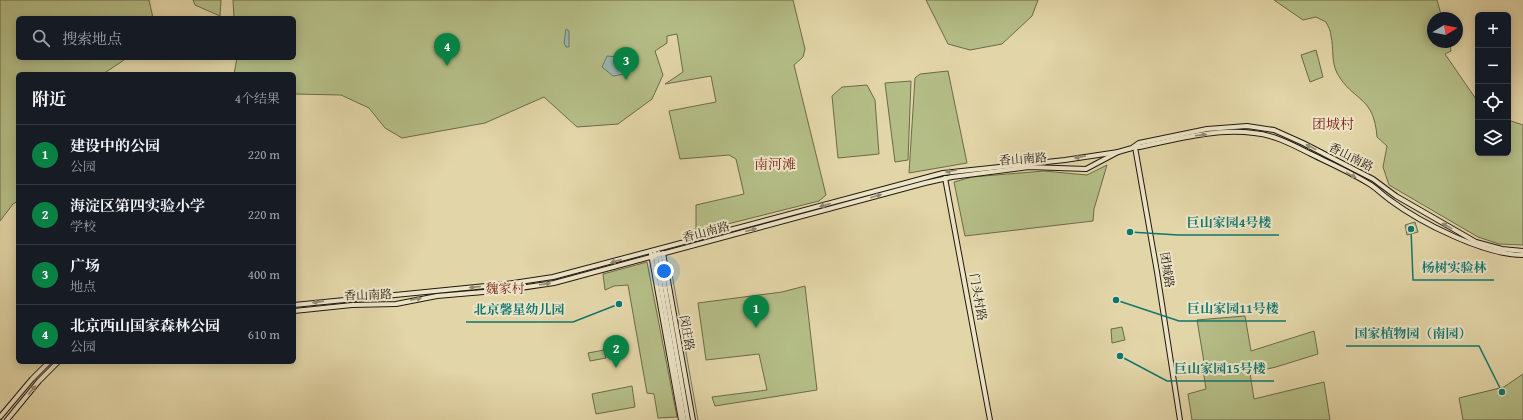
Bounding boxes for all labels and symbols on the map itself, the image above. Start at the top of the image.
north arrow [1427,12,1463,48]
pin: 4 [434,33,460,66]
pin: 3 [613,47,639,80]
district label: 团城村 [1312,114,1354,134]
one-way arrow [1195,132,1207,138]
street label: 香山南路 [1326,138,1376,175]
one-way arrow [1305,144,1316,150]
street label: 香山南路 [998,148,1048,169]
district label: 南河滩 [754,154,796,174]
one-way arrow [1074,154,1086,160]
one-way arrow [945,169,957,175]
one-way arrow [1346,171,1357,178]
one-way arrow [870,193,882,199]
one-way arrow [819,202,831,208]
callout: 巨山家园4号楼 [1178,210,1279,235]
text: 巨山家园4号楼 [1187,213,1271,232]
street label: 香山南路 [680,217,731,246]
one-way arrow [1442,222,1453,229]
one-way arrow [745,227,757,233]
street label: 团城路 [1156,251,1179,289]
callout: 杨树实验林 [1413,255,1494,280]
one-way arrow [610,258,623,264]
text: 杨树实验林 [1421,258,1487,277]
your location [654,261,674,281]
street label: 门头村路 [966,272,991,322]
district label: 魏家村 [485,279,525,298]
one-way arrow [539,281,551,287]
one-way arrow [469,284,481,290]
street label: 香山南路 [344,285,392,304]
pin: 1 [743,295,769,328]
one-way arrow [410,296,422,302]
callout: 巨山家园11号楼 [1179,296,1286,321]
callout: 北京馨星幼儿园 [466,297,573,322]
one-way arrow [312,299,324,306]
text: 巨山家园11号楼 [1187,299,1279,318]
text: 北京馨星幼儿园 [473,300,565,319]
street label: 闵庄路 [676,314,699,352]
callout: 国家植物园（南园） [1346,321,1479,346]
text: 国家植物园（南园） [1354,324,1472,343]
pin: 2 [603,335,629,368]
callout: 巨山家园15号楼 [1167,356,1274,381]
text: 巨山家园15号楼 [1174,359,1266,378]
one-way arrow [27,385,36,396]

